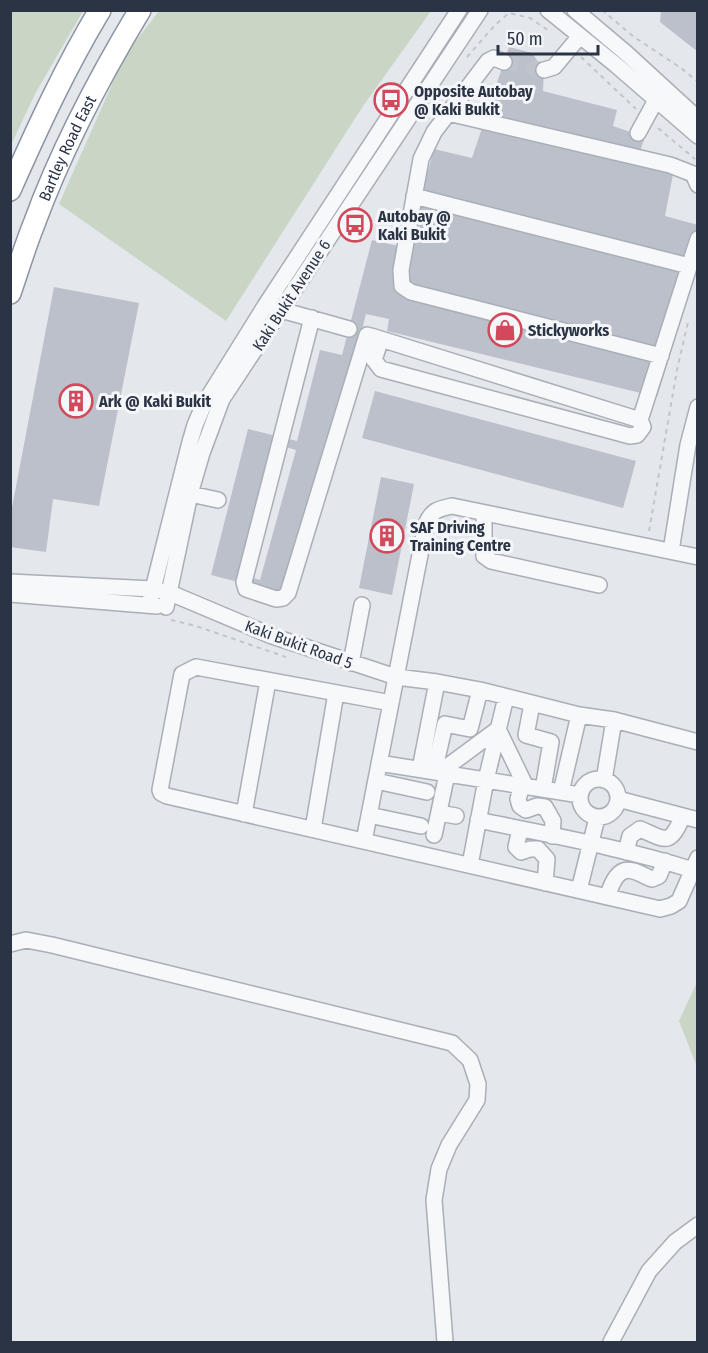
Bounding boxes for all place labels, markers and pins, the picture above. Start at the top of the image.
bus stop icon: Opposite Autobay @ Kaki Bukit [373,82,409,118]
place label: Opposite Autobay @ Kaki Bukit [414,82,533,119]
bus stop icon: Autobay @ Kaki Bukit [337,207,373,243]
place label: Autobay @ Kaki Bukit [377,207,451,244]
shop icon: Stickyworks [487,312,523,348]
place label: Stickyworks [528,321,609,340]
building icon: Ark @ Kaki Bukit [58,383,94,419]
place label: Ark @ Kaki Bukit [98,392,211,411]
building icon: SAF Driving Training Centre [369,518,405,554]
place label: SAF Driving Training Centre [410,518,511,555]

